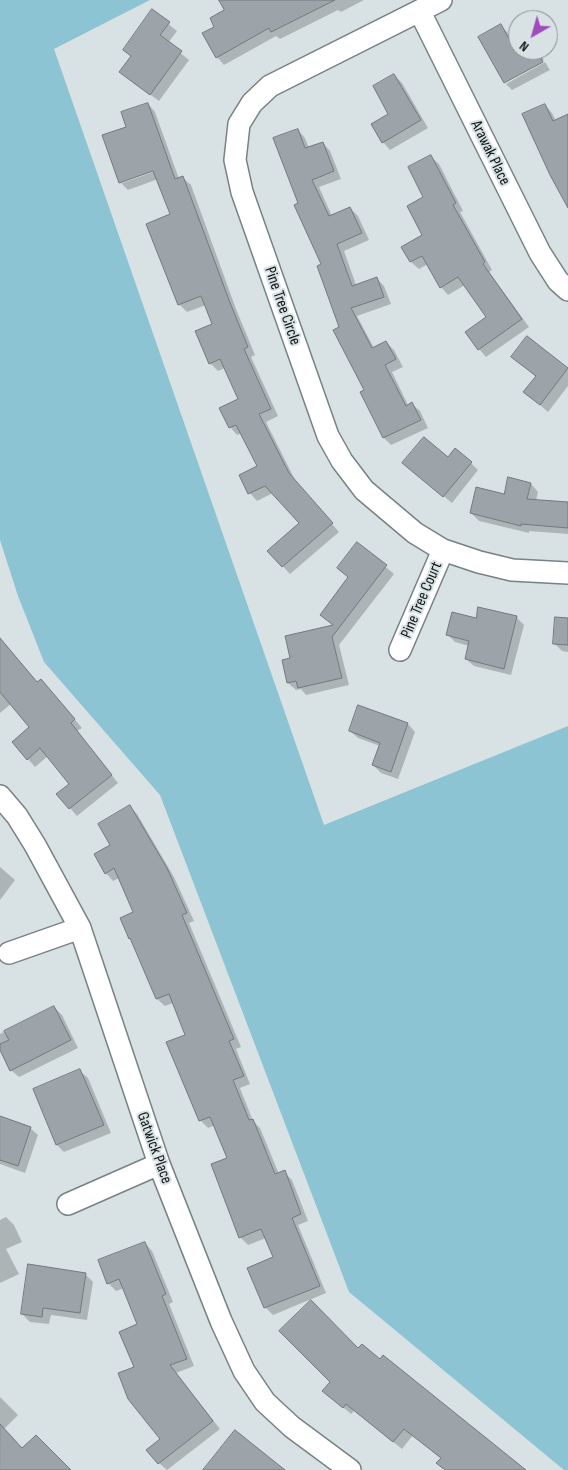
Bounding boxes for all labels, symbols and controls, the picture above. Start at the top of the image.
north arrow [508,10,558,60]
text: N [516,37,532,55]
street label: Arawak Place [466,117,514,189]
street label: Pine Tree Circle [260,264,304,348]
street label: Pine Tree Court [397,559,447,641]
street label: Gatwick Place [132,1110,176,1186]

